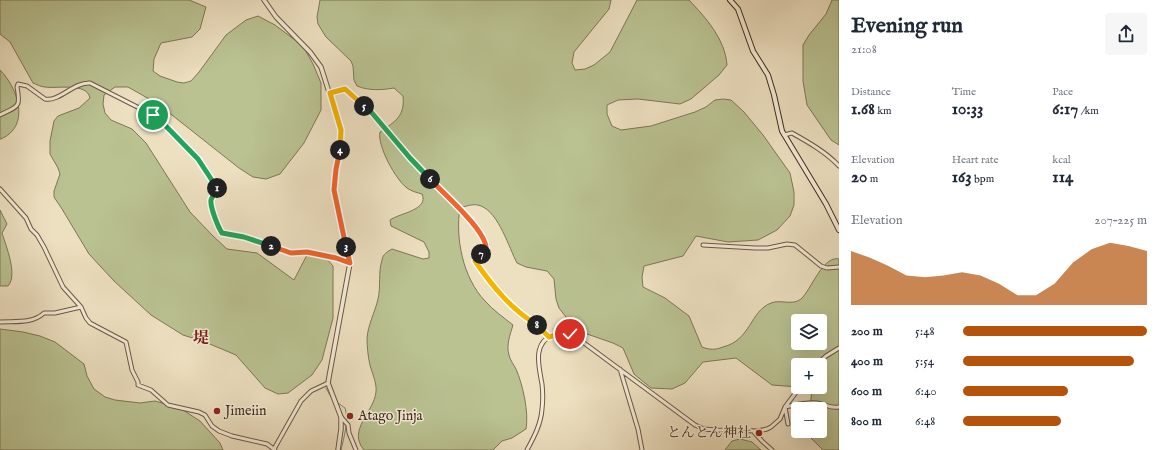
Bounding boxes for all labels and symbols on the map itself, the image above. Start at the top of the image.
pin: 5 [354,96,374,116]
pin [136,98,170,132]
pin: 4 [330,140,350,160]
pin: 6 [420,169,440,189]
pin: 1 [207,178,227,198]
pin: 2 [261,236,281,256]
pin: 3 [336,237,356,257]
pin: 7 [471,244,491,264]
pin: 8 [527,315,547,335]
pin [553,317,587,351]
district label: 堤 [193,329,209,349]
place label: Jimeiin [223,402,267,420]
marker: Jimeiin [212,406,222,416]
place label: Atago Jinja [357,407,424,425]
marker: Atago Jinja [345,411,355,421]
place label: とんとん神社 [667,424,751,442]
marker: とんとん神社 [754,428,764,438]

